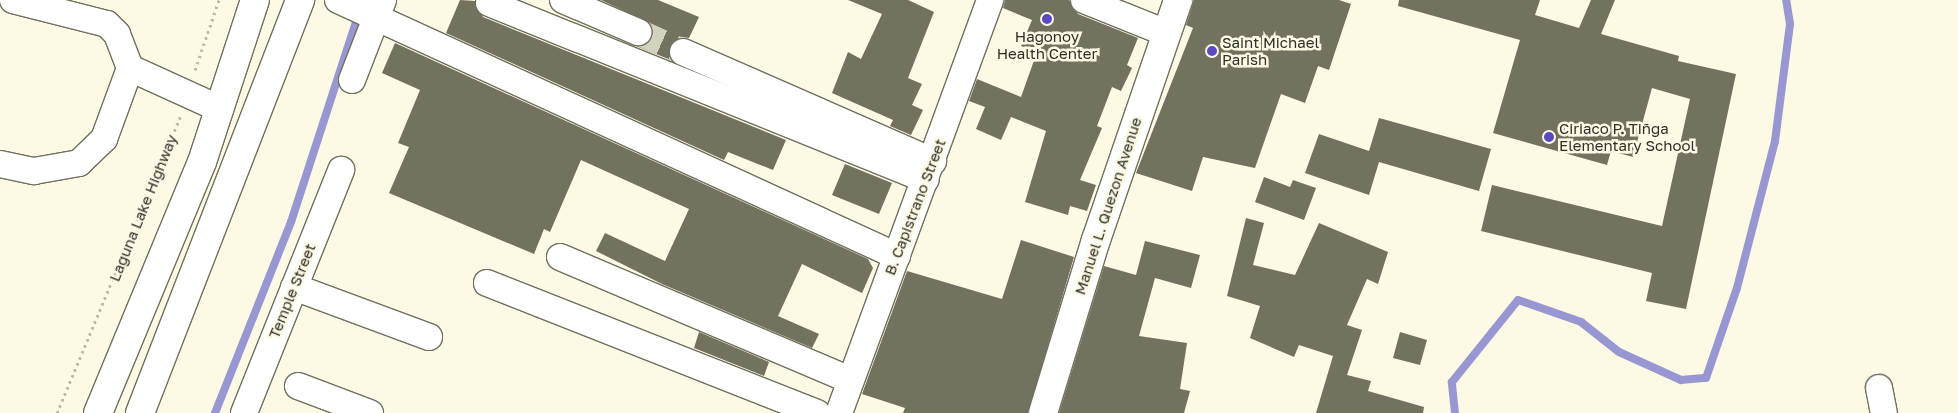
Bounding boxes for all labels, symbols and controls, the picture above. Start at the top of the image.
marker: Hagonoy Health Center [1041,13,1053,25]
place label: Hagonoy Health Center [997,27,1097,62]
place label: Saint Michael Parish [1222,33,1319,68]
marker: Saint Michael Parish [1206,45,1218,57]
street label: Manuel L. Quezon Avenue [1071,115,1145,297]
place label: Ciriaco P. Tiñga Elementary School [1559,119,1695,154]
marker: Ciriaco P. Tiñga Elementary School [1543,131,1555,143]
street label: Laguna Lake Highway [105,132,181,284]
street label: B. Capistrano Street [881,136,949,278]
street label: Temple Street [265,241,319,341]

